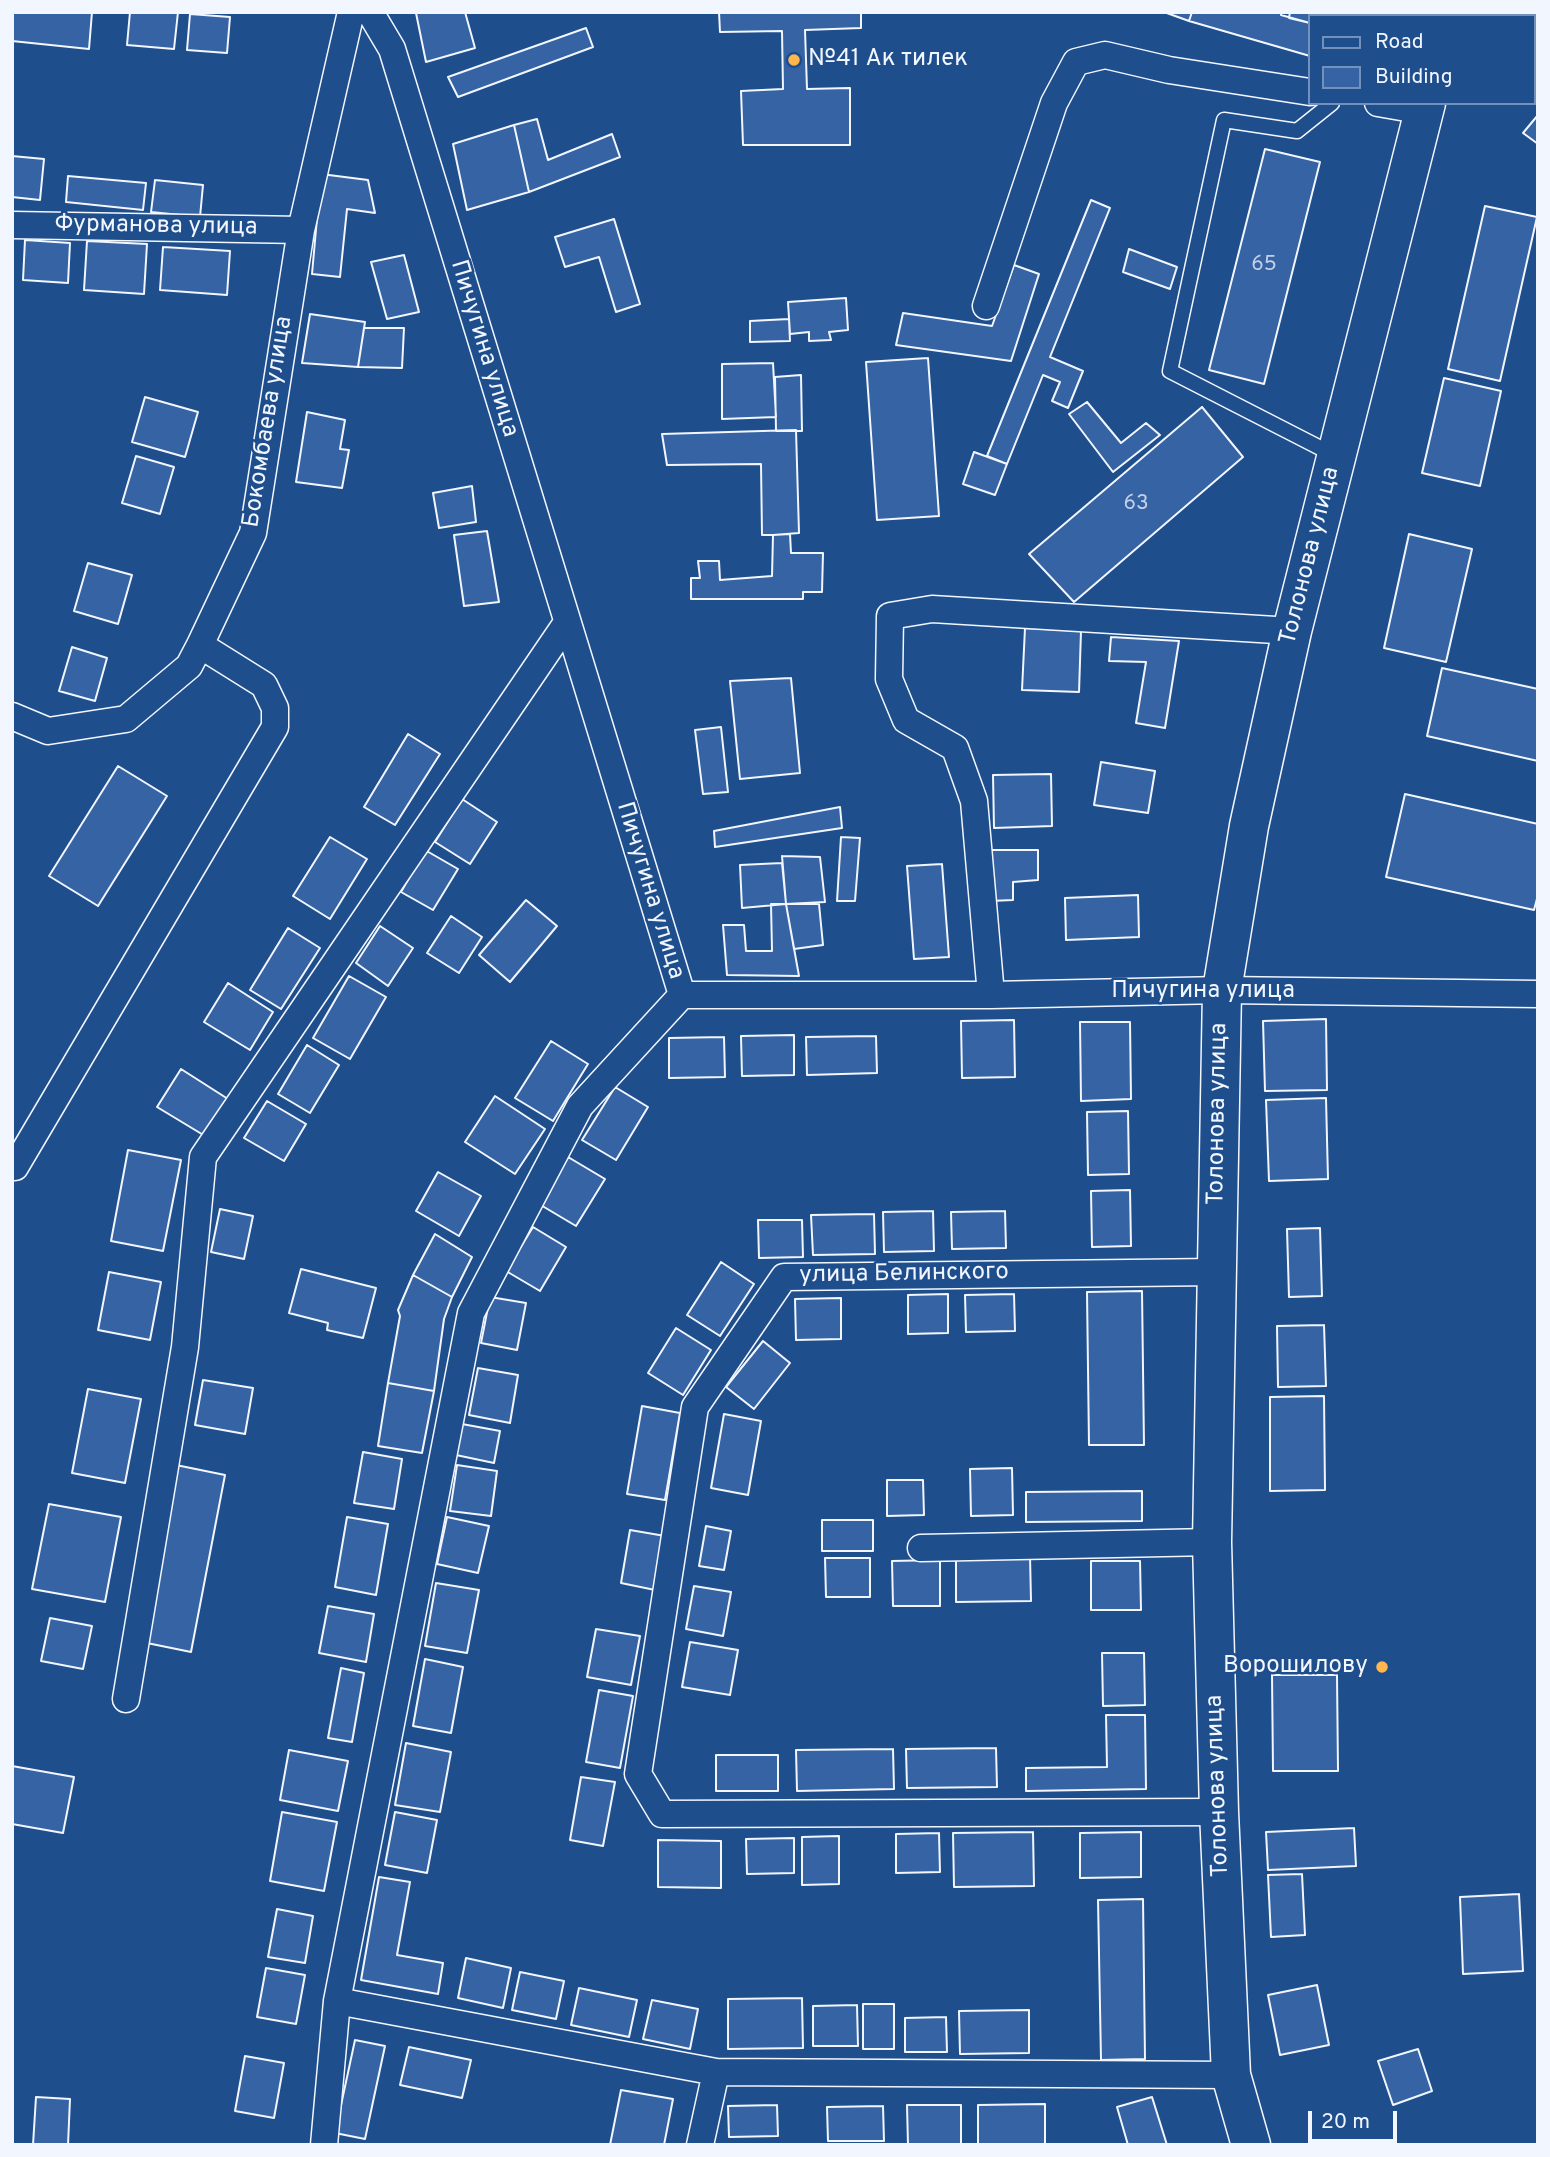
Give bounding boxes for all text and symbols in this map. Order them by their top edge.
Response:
legend [1308,14,1536,105]
text: Road [1375,29,1424,56]
place label: №41 Ак тилек [808,46,968,74]
marker: №41 Ак тилек [786,52,802,68]
text: Building [1375,64,1453,91]
street label: Фурманова улица [54,211,258,243]
house number: 65 [1251,253,1277,279]
street label: Пичугина улица [442,257,524,441]
street label: Бокомбаева улица [238,314,300,530]
street label: Толонова улица [1275,464,1347,648]
house number: 63 [1123,492,1149,518]
street label: Пичугина улица [608,799,690,983]
street label: Пичугина улица [1111,978,1295,1006]
street label: Толонова улица [1203,1023,1235,1205]
street label: улица Белинского [799,1259,1009,1291]
place label: Ворошилову [1223,1653,1368,1681]
marker: Ворошилову [1374,1659,1390,1675]
street label: Толонова улица [1201,1694,1237,1878]
scale bar [1312,2098,1401,2142]
text: 20 m [1321,2109,1370,2136]

